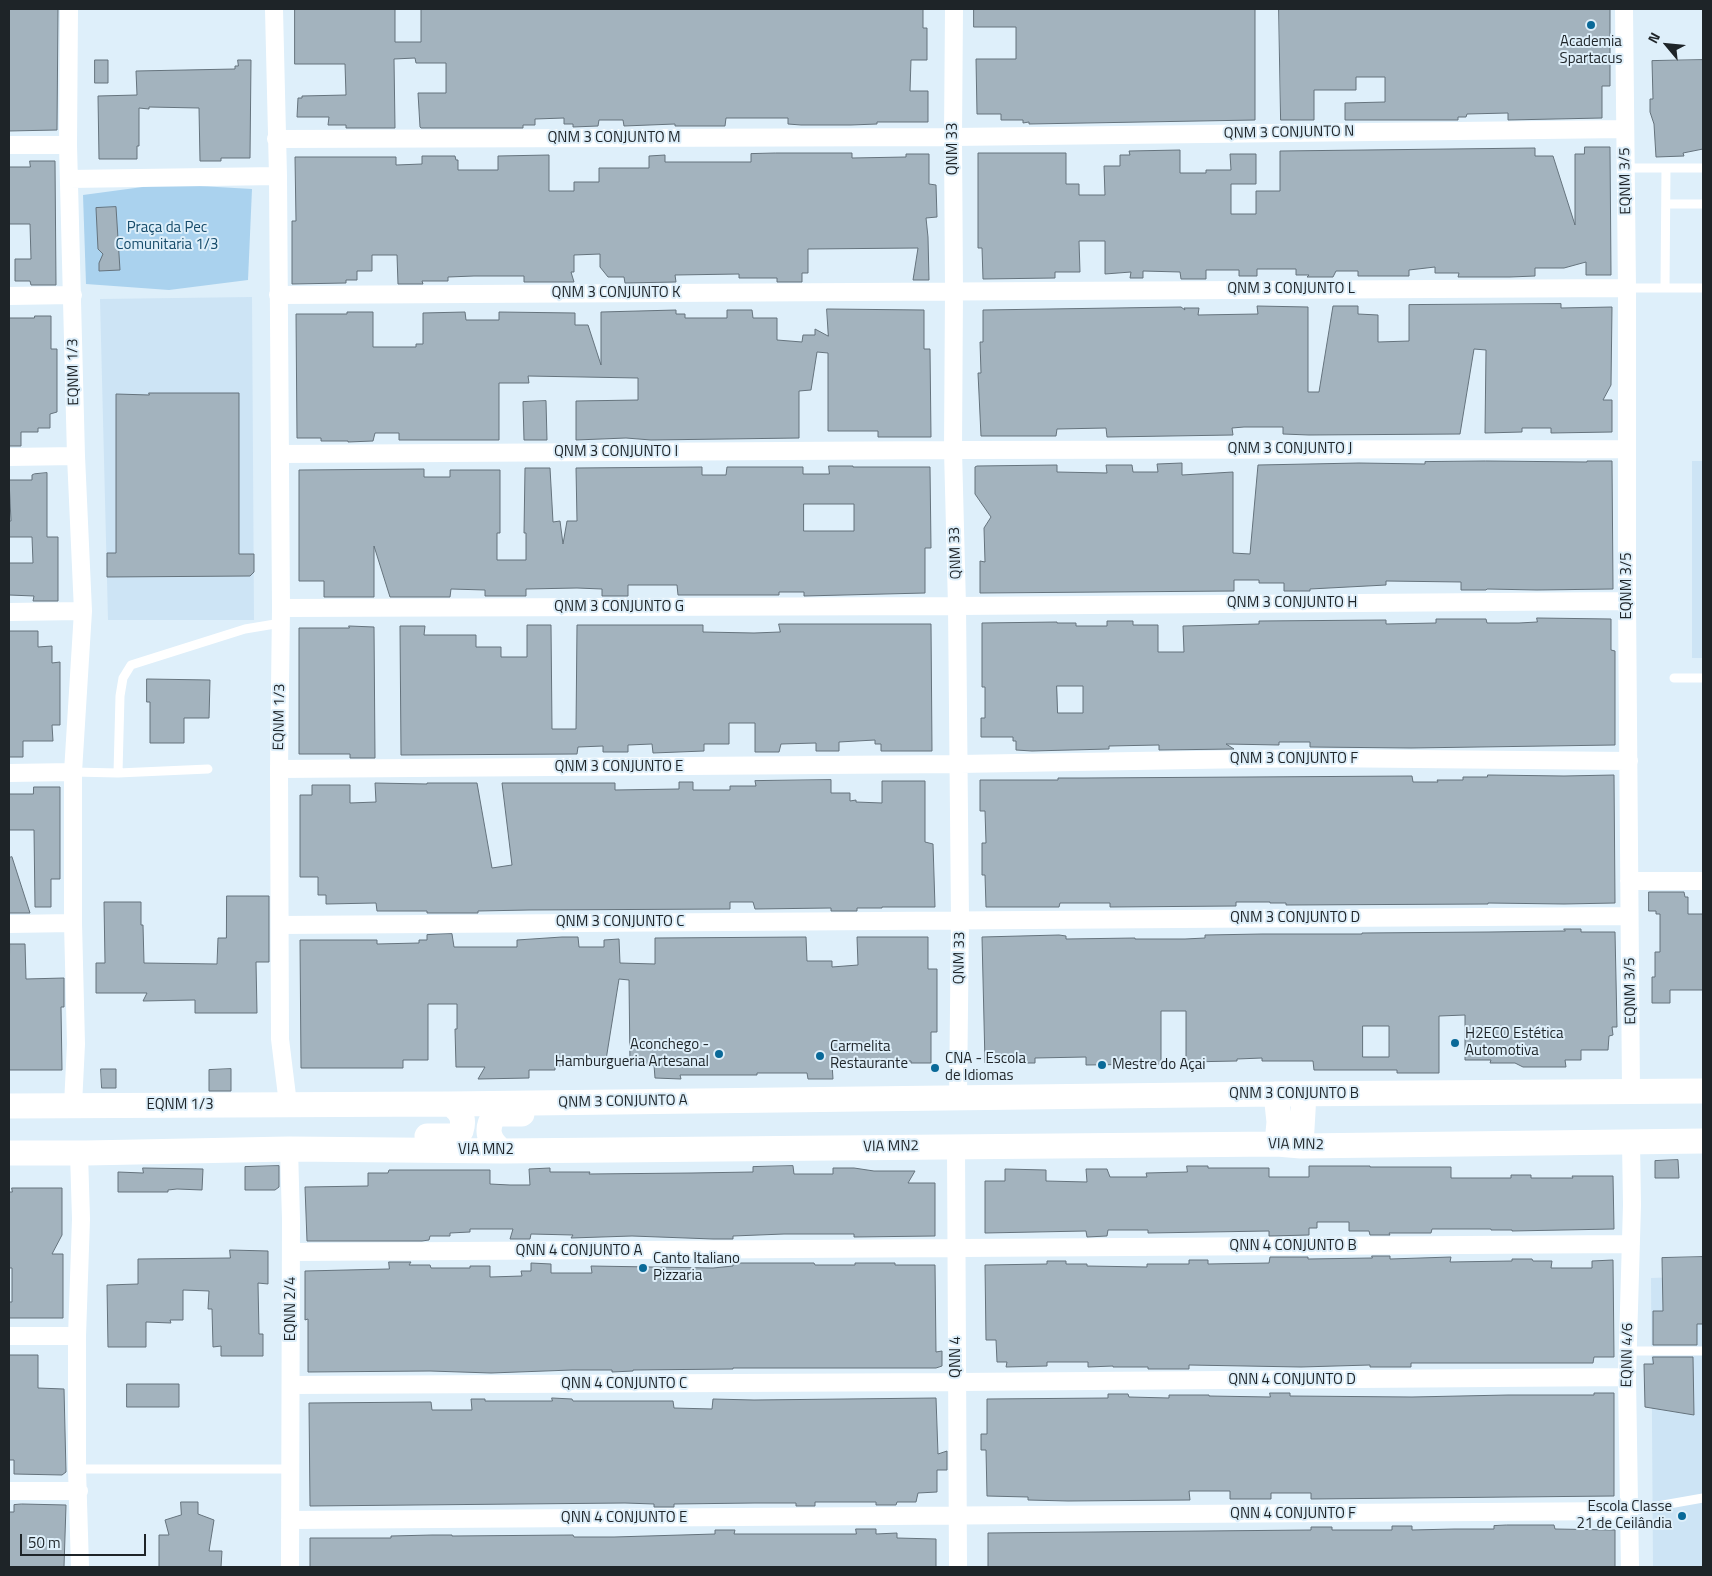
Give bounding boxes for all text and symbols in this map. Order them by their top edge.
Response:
marker: Academia Spartacus [1585,19,1597,31]
north arrow [1642,20,1692,70]
text: N [1642,29,1665,47]
place label: Academia Spartacus [1560,33,1622,68]
street label: QNM 33 [944,123,962,175]
street label: QNM 3 CONJUNTO N [1224,123,1354,143]
street label: QNM 3 CONJUNTO M [547,129,681,147]
street label: EQNM 3/5 [1616,147,1636,215]
park label: Praça da Pec Comunitaria 1/3 [116,219,218,254]
street label: QNM 3 CONJUNTO L [1227,280,1355,298]
street label: QNM 3 CONJUNTO K [551,284,681,302]
street label: EQNM 1/3 [64,338,84,406]
street label: QNM 3 CONJUNTO J [1228,440,1352,458]
street label: QNM 3 CONJUNTO I [554,443,678,461]
street label: QNM 33 [946,526,966,580]
street label: EQNM 3/5 [1618,552,1636,620]
street label: QNM 3 CONJUNTO H [1227,594,1357,612]
street label: QNM 3 CONJUNTO G [554,598,684,616]
street label: EQNM 1/3 [270,683,290,751]
street label: QNM 3 CONJUNTO F [1230,750,1358,768]
street label: QNM 3 CONJUNTO E [555,758,683,776]
street label: QNM 3 CONJUNTO D [1230,909,1360,927]
street label: QNM 3 CONJUNTO C [556,913,684,931]
street label: QNM 33 [951,931,969,985]
street label: EQNM 3/5 [1621,957,1641,1025]
place label: H2ECO Estética Automotiva [1465,1025,1564,1060]
place label: Aconchego - Hamburgueria Artesanal [555,1036,709,1071]
marker: H2ECO Estética Automotiva [1449,1037,1461,1049]
place label: Carmelita Restaurante [830,1038,908,1073]
marker: Aconchego - Hamburgueria Artesanal [713,1048,725,1060]
marker: Carmelita Restaurante [814,1050,826,1062]
place label: CNA - Escola de Idiomas [945,1050,1026,1085]
place label: Mestre do Açai [1112,1056,1206,1074]
marker: Mestre do Açai [1096,1059,1108,1071]
marker: CNA - Escola de Idiomas [929,1062,941,1074]
street label: QNM 3 CONJUNTO B [1229,1085,1359,1103]
street label: QNM 3 CONJUNTO A [558,1092,688,1112]
street label: EQNM 1/3 [146,1096,214,1114]
street label: VIA MN2 [1268,1136,1324,1154]
street label: VIA MN2 [863,1138,919,1156]
street label: VIA MN2 [458,1141,514,1159]
street label: QNN 4 CONJUNTO B [1229,1237,1357,1255]
street label: QNN 4 CONJUNTO A [516,1242,642,1260]
place label: Canto Italiano Pizzaria [653,1250,740,1285]
marker: Canto Italiano Pizzaria [637,1262,649,1274]
street label: EQNN 2/4 [282,1277,300,1341]
street label: EQNN 4/6 [1618,1323,1638,1387]
street label: QNN 4 [947,1336,965,1378]
street label: QNN 4 CONJUNTO D [1228,1371,1356,1389]
street label: QNN 4 CONJUNTO C [561,1375,687,1393]
place label: Escola Classe 21 de Ceilândia [1576,1498,1672,1533]
street label: QNN 4 CONJUNTO F [1230,1505,1356,1523]
street label: QNN 4 CONJUNTO E [561,1509,687,1527]
marker: Escola Classe 21 de Ceilândia [1676,1510,1688,1522]
scale bar [22,1524,149,1556]
text: 50 m [28,1531,61,1554]

